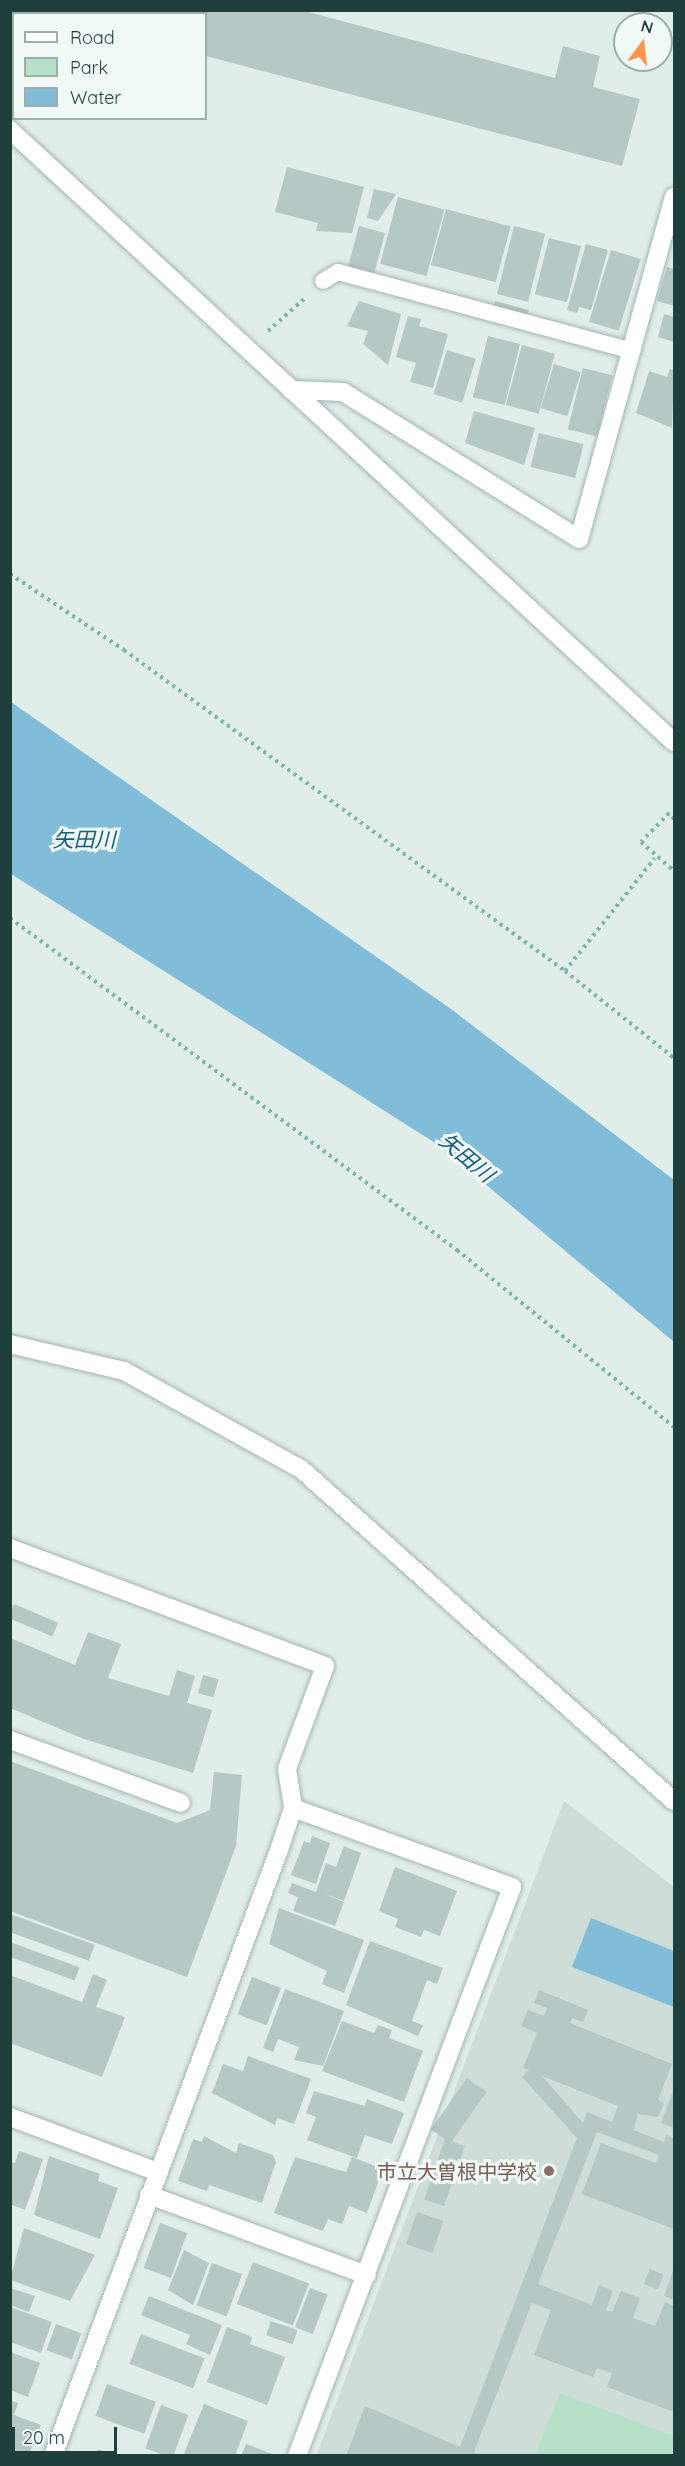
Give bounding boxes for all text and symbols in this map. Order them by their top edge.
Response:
legend [12,12,207,120]
north arrow [613,12,673,72]
text: N [639,15,655,38]
text: Road [70,26,115,49]
text: Park [70,56,108,79]
text: Water [70,86,121,109]
water label: 矢田川 [53,826,115,852]
water label: 矢田川 [435,1127,499,1187]
place label: 市立大曽根中学校 [377,2159,537,2183]
marker: 市立大曽根中学校 [542,2164,556,2178]
scale bar [15,2415,120,2453]
text: 20 m [23,2426,65,2449]

